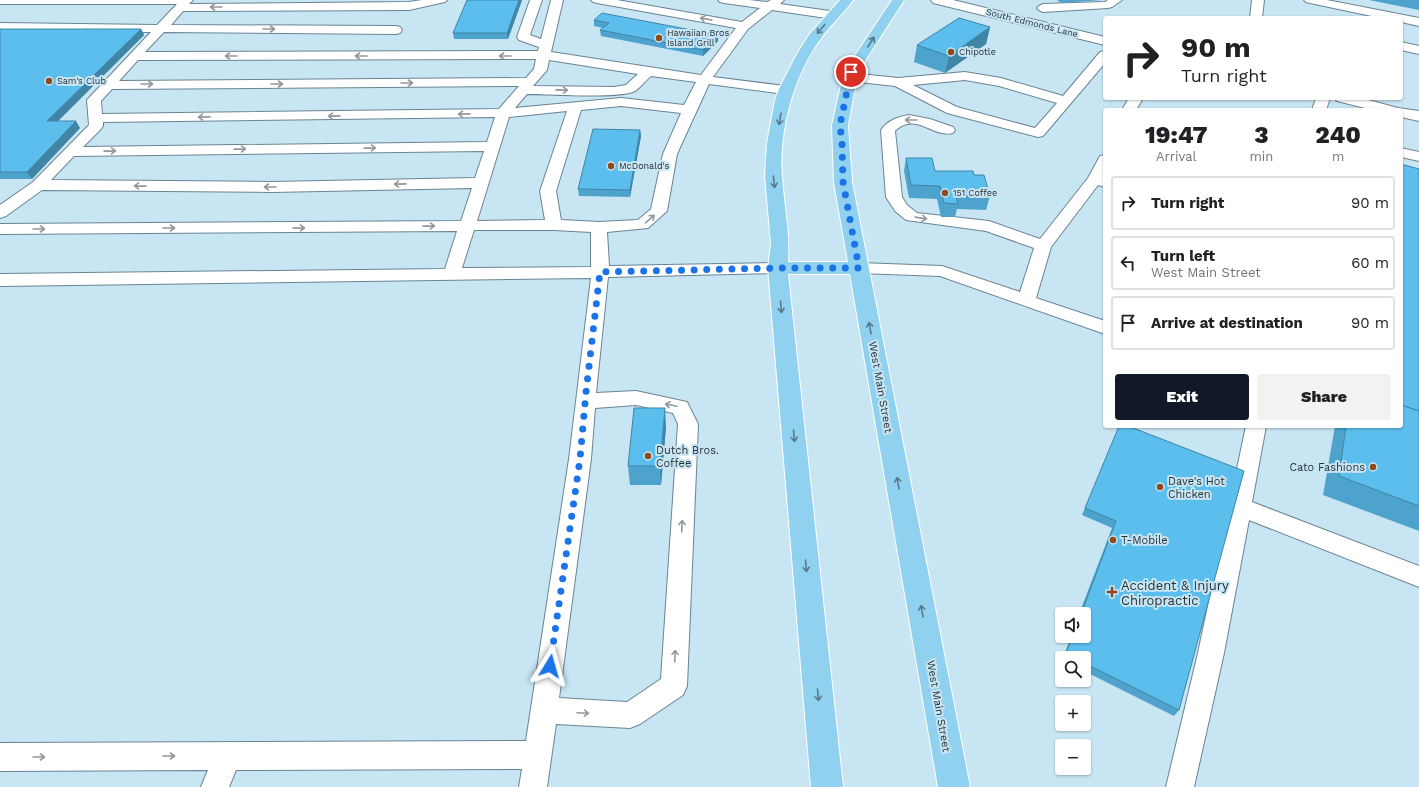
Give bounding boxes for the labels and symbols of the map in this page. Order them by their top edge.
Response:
one-way arrow [210,3,223,11]
street label: South Edmonds Lane [985,7,1079,39]
one-way arrow [700,14,713,22]
one-way arrow [816,24,825,35]
one-way arrow [262,25,275,33]
place label: Hawaiian Bros Island Grill [667,28,729,48]
marker: Hawaiian Bros Island Grill [654,33,664,43]
one-way arrow [867,37,875,48]
marker: Chipotle [946,47,956,57]
place label: Chipotle [959,47,996,57]
one-way arrow [225,52,238,60]
one-way arrow [355,52,368,60]
one-way arrow [499,52,512,60]
pin [834,55,868,89]
marker: Sam's Club [44,76,54,86]
place label: Sam's Club [57,76,106,86]
one-way arrow [400,79,413,87]
one-way arrow [140,80,153,88]
one-way arrow [270,80,283,88]
one-way arrow [555,87,568,94]
one-way arrow [458,110,471,118]
one-way arrow [328,112,341,119]
one-way arrow [775,112,783,125]
one-way arrow [198,113,211,121]
one-way arrow [905,116,918,124]
one-way arrow [363,144,376,152]
one-way arrow [233,146,246,153]
one-way arrow [103,147,116,155]
marker: McDonald's [606,161,616,171]
place label: McDonald's [619,161,670,171]
one-way arrow [770,175,777,188]
one-way arrow [394,181,407,188]
one-way arrow [134,182,147,190]
one-way arrow [264,183,277,191]
marker: 151 Coffee [940,188,950,198]
place label: 151 Coffee [953,188,997,198]
one-way arrow [644,214,655,223]
one-way arrow [914,214,927,222]
one-way arrow [422,222,435,230]
one-way arrow [292,224,305,231]
one-way arrow [32,225,45,233]
one-way arrow [162,225,175,232]
one-way arrow [777,300,785,313]
one-way arrow [866,322,874,335]
street label: West Main Street [866,340,895,434]
one-way arrow [665,401,678,409]
one-way arrow [790,429,797,442]
place label: Dutch Bros. Coffee [656,444,719,470]
marker: Dutch Bros. Coffee [643,451,653,461]
place label: Cato Fashions [1289,461,1365,474]
marker: Cato Fashions [1368,462,1378,472]
place label: Dave's Hot Chicken [1168,475,1225,501]
one-way arrow [894,477,902,490]
marker: Dave's Hot Chicken [1155,482,1165,492]
one-way arrow [679,520,686,533]
place label: T-Mobile [1121,534,1168,547]
marker: T-Mobile [1108,535,1118,545]
one-way arrow [802,559,810,572]
place label: Accident & Injury Chiropractic [1121,578,1229,608]
marker: Accident & Injury Chiropractic [1106,586,1118,598]
one-way arrow [918,605,926,618]
position arrow [529,645,571,687]
one-way arrow [672,650,679,663]
street label: West Main Street [924,659,953,753]
one-way arrow [815,688,822,701]
one-way arrow [576,709,589,716]
one-way arrow [162,752,175,760]
one-way arrow [32,753,45,761]

